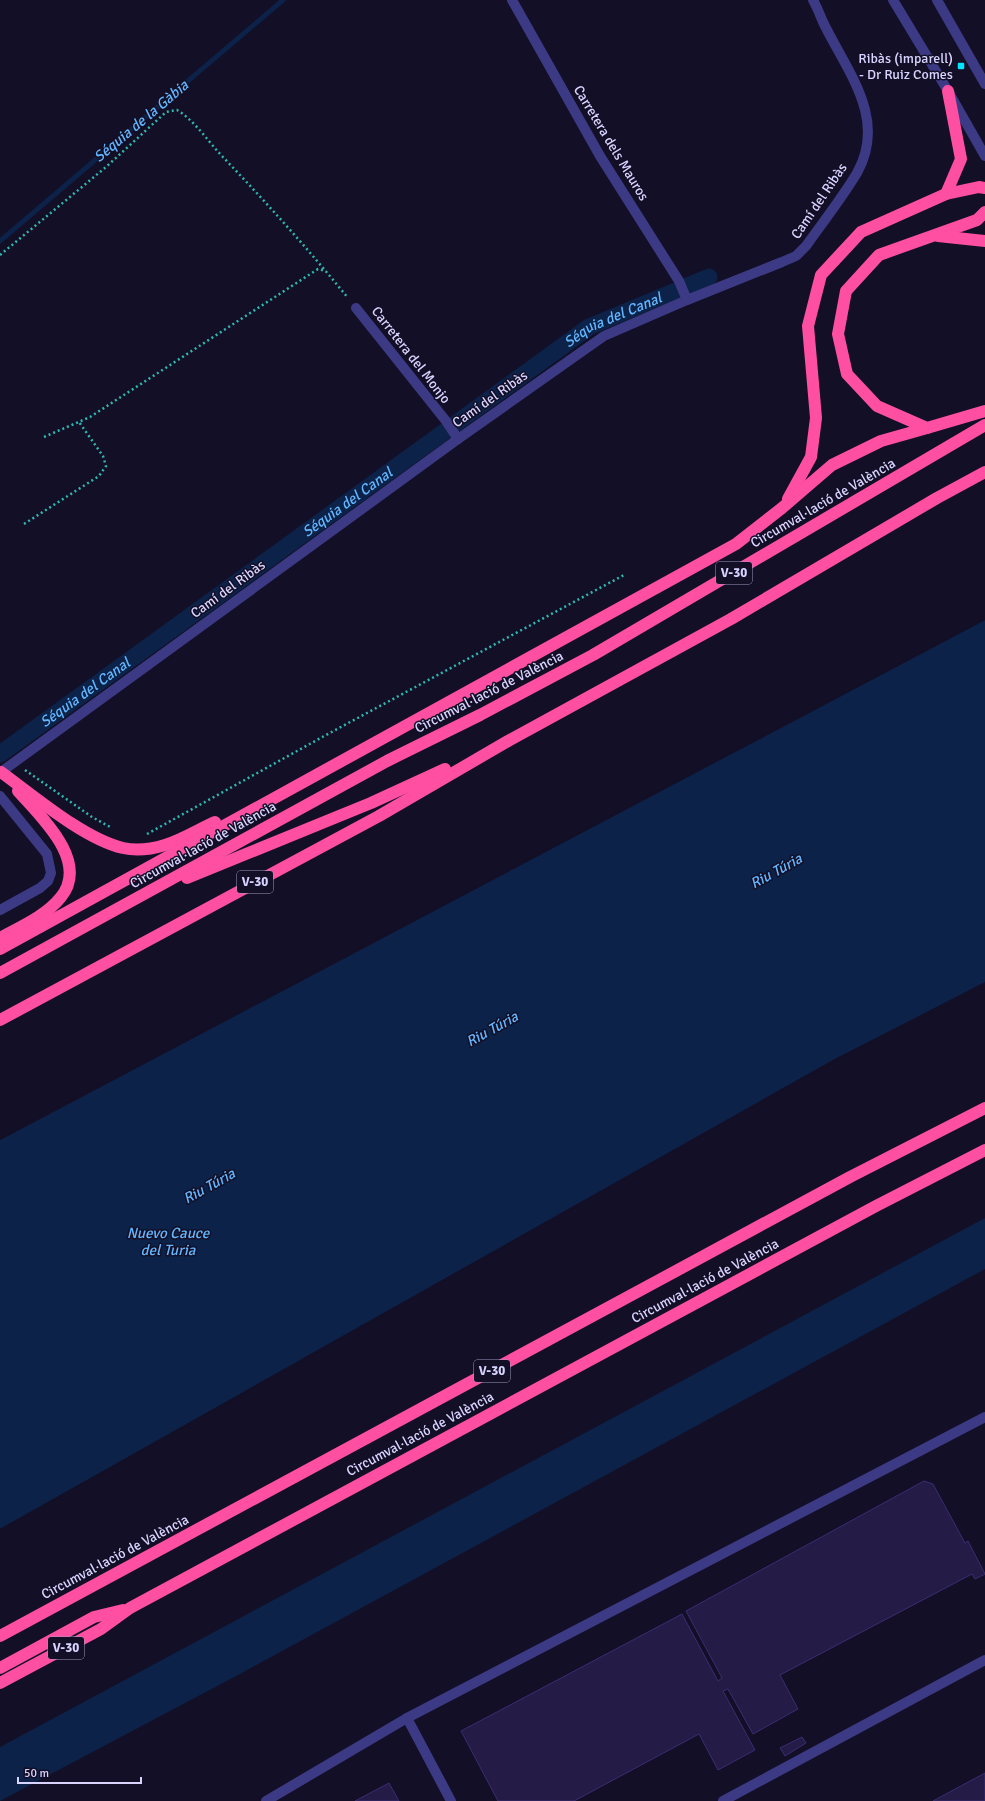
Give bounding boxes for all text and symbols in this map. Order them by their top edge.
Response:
place label: Ribàs (imparell) - Dr Ruiz Comes [858,50,953,83]
marker: Ribàs (imparell) - Dr Ruiz Comes [956,61,966,71]
water label: Séquia de la Gàbia [90,76,192,166]
street label: Carretera dels Mauros [570,82,652,204]
street label: Camí del Ribàs [787,160,851,242]
water label: Séquia del Canal [560,288,666,351]
street label: Carretera del Monjo [368,303,454,407]
street label: Camí del Ribàs [449,367,531,431]
street label: Circumval·lació de València [747,454,899,552]
water label: Séquia del Canal [299,463,397,541]
street label: Camí del Ribàs [187,556,269,622]
road number: V-30 [716,562,752,584]
street label: Circumval·lació de València [412,647,566,737]
water label: Séquia del Canal [36,653,135,731]
street label: Circumval·lació de València [127,798,279,892]
water label: Riu Túria [747,849,805,893]
road number: V-30 [237,871,273,893]
water label: Riu Túria [463,1007,521,1051]
water label: Riu Túria [180,1164,238,1208]
water label: Nuevo Cauce del Turia [127,1224,211,1259]
street label: Circumval·lació de València [628,1235,782,1327]
road number: V-30 [474,1360,510,1382]
street label: Circumval·lació de València [343,1388,497,1480]
street label: Circumval·lació de València [38,1511,192,1603]
road number: V-30 [48,1637,84,1659]
scale bar [18,1759,141,1785]
text: 50 m [24,1766,49,1781]

